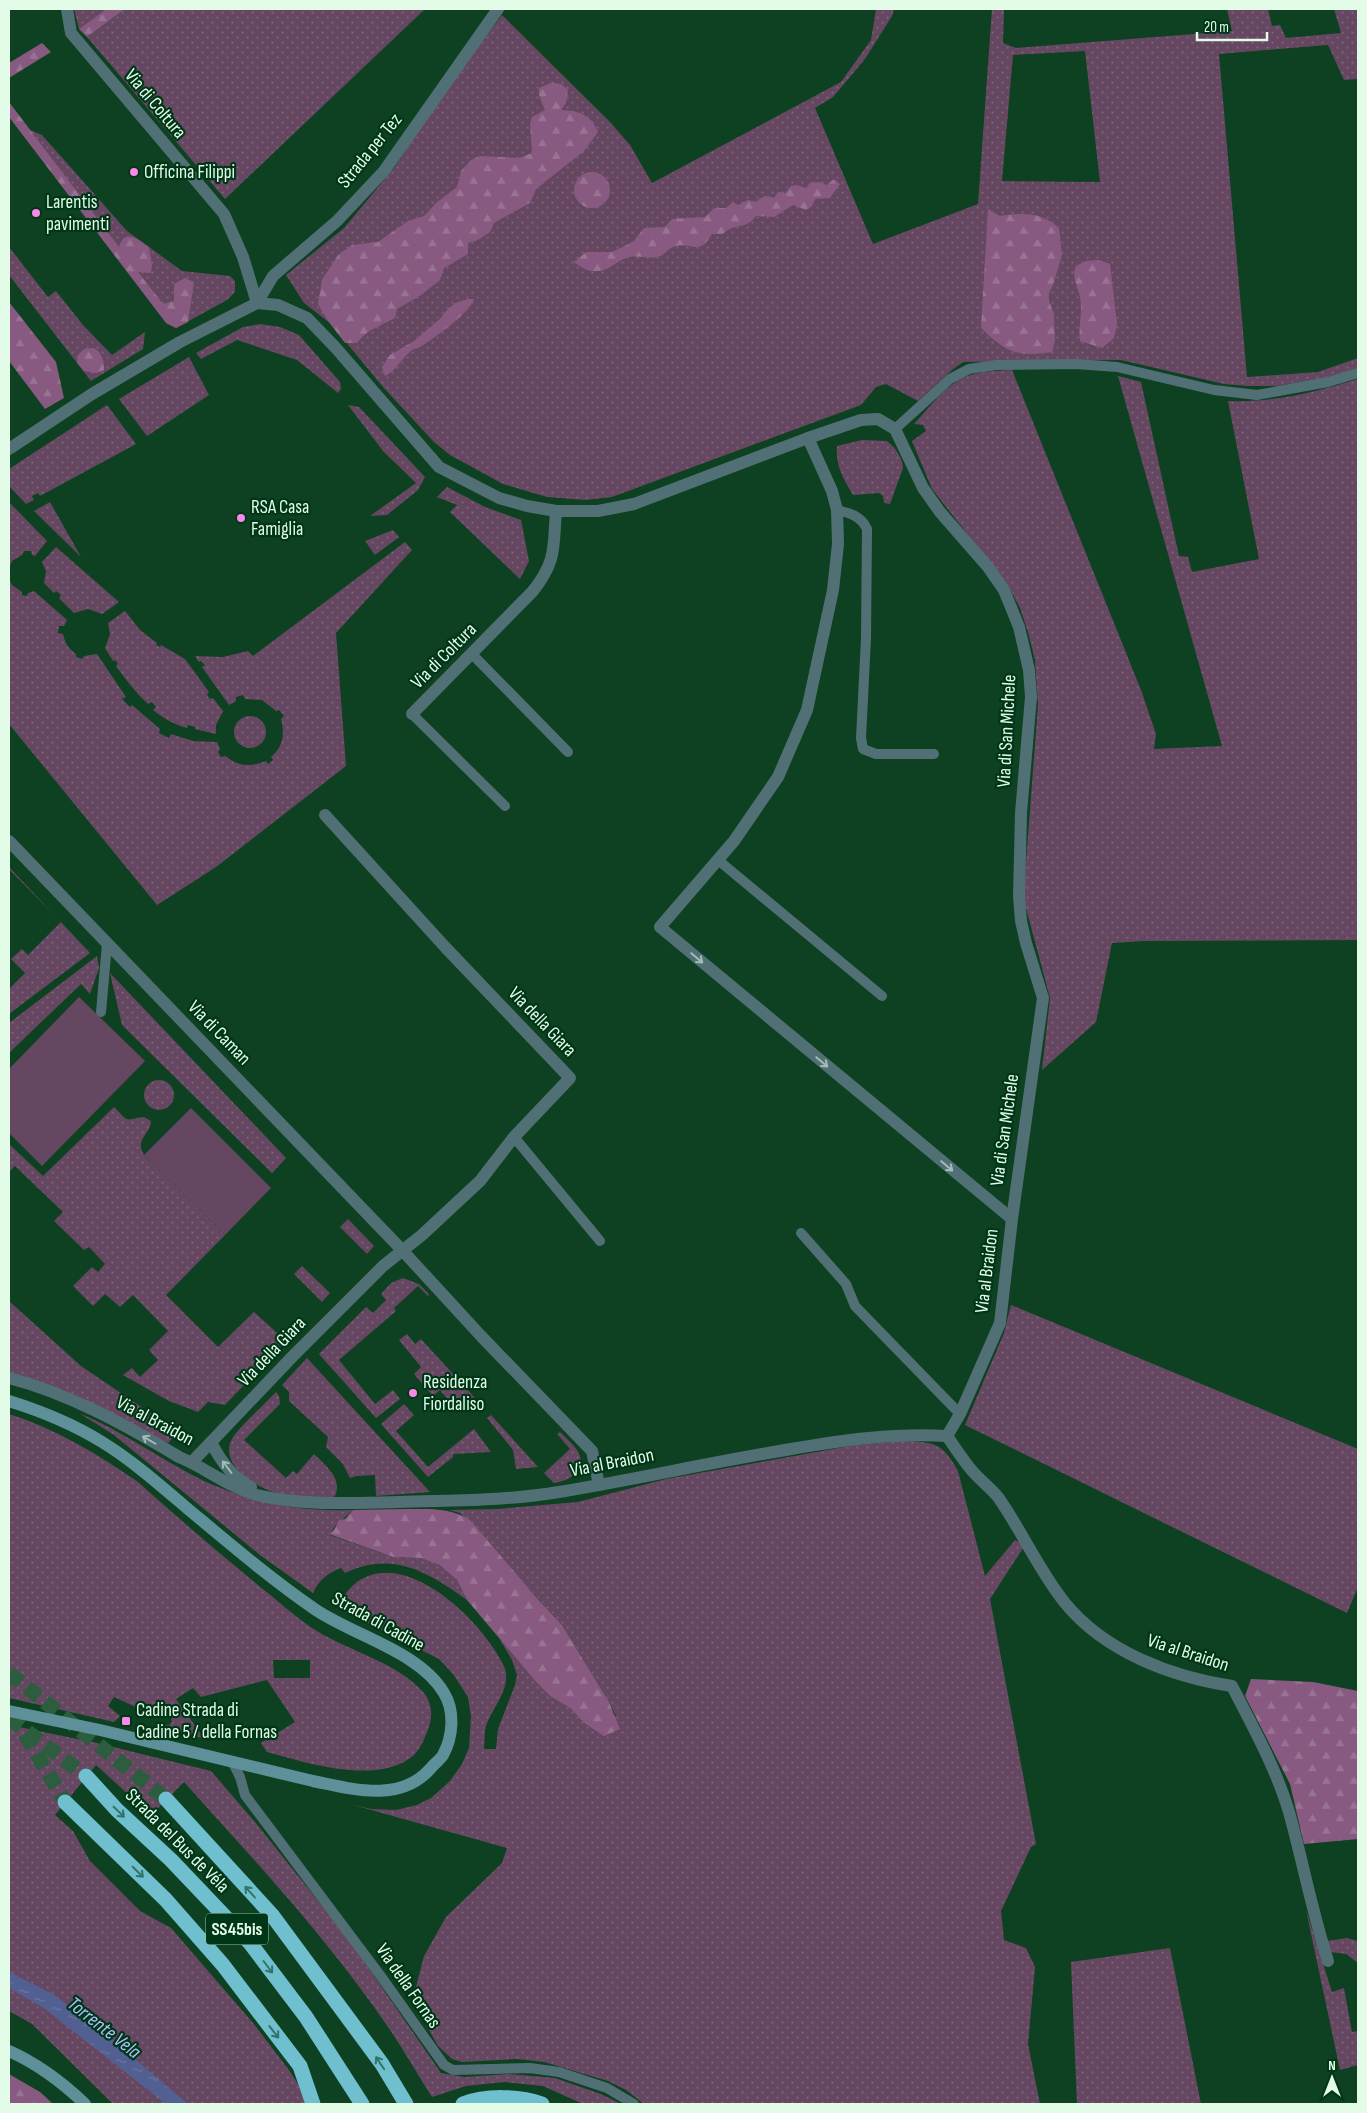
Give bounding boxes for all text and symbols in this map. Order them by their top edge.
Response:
scale bar [1197,10,1267,42]
text: 20 m [1204,18,1229,37]
street label: Via di Coltura [119,65,191,143]
street label: Strada per Tez [333,109,407,193]
place label: Officina Filippi [144,161,235,184]
marker: Officina Filippi [128,166,140,178]
place label: Larentis pavimenti [46,191,109,236]
marker: Larentis pavimenti [30,207,42,219]
place label: RSA Casa Famiglia [251,496,309,541]
marker: RSA Casa Famiglia [235,512,247,524]
street label: Via di Coltura [406,618,482,694]
street label: Via di San Michele [993,674,1021,788]
one-way arrow [691,953,704,964]
street label: Via della Giara [503,982,581,1062]
street label: Via di Caman [183,996,255,1070]
one-way arrow [816,1056,829,1068]
street label: Via di San Michele [986,1073,1024,1187]
one-way arrow [941,1160,954,1171]
street label: Via al Braidon [970,1228,1004,1314]
street label: Via della Giara [233,1312,311,1392]
place label: Residenza Fiordaliso [423,1371,487,1416]
marker: Residenza Fiordaliso [407,1387,419,1399]
street label: Via al Braidon [112,1391,198,1451]
one-way arrow [142,1435,157,1445]
street label: Via al Braidon [568,1444,656,1482]
one-way arrow [222,1460,232,1474]
street label: Strada di Cadine [328,1587,428,1657]
street label: Via al Braidon [1144,1629,1232,1677]
place label: Cadine Strada di Cadine 5 / della Fornas [136,1699,277,1744]
marker: Cadine Strada di Cadine 5 / della Fornas [120,1715,132,1727]
street label: Strada del Bus de Véla [120,1784,234,1898]
one-way arrow [113,1805,125,1817]
one-way arrow [132,1866,144,1878]
one-way arrow [245,1885,256,1898]
road number: SS45bis [206,1914,268,1945]
street label: Via della Fornas [370,1939,446,2033]
one-way arrow [263,1960,273,1974]
water label: Torrente Vela [63,1992,145,2064]
one-way arrow [268,2025,279,2038]
north arrow [1307,2053,1357,2103]
one-way arrow [375,2056,385,2070]
text: N [1328,2057,1336,2074]

